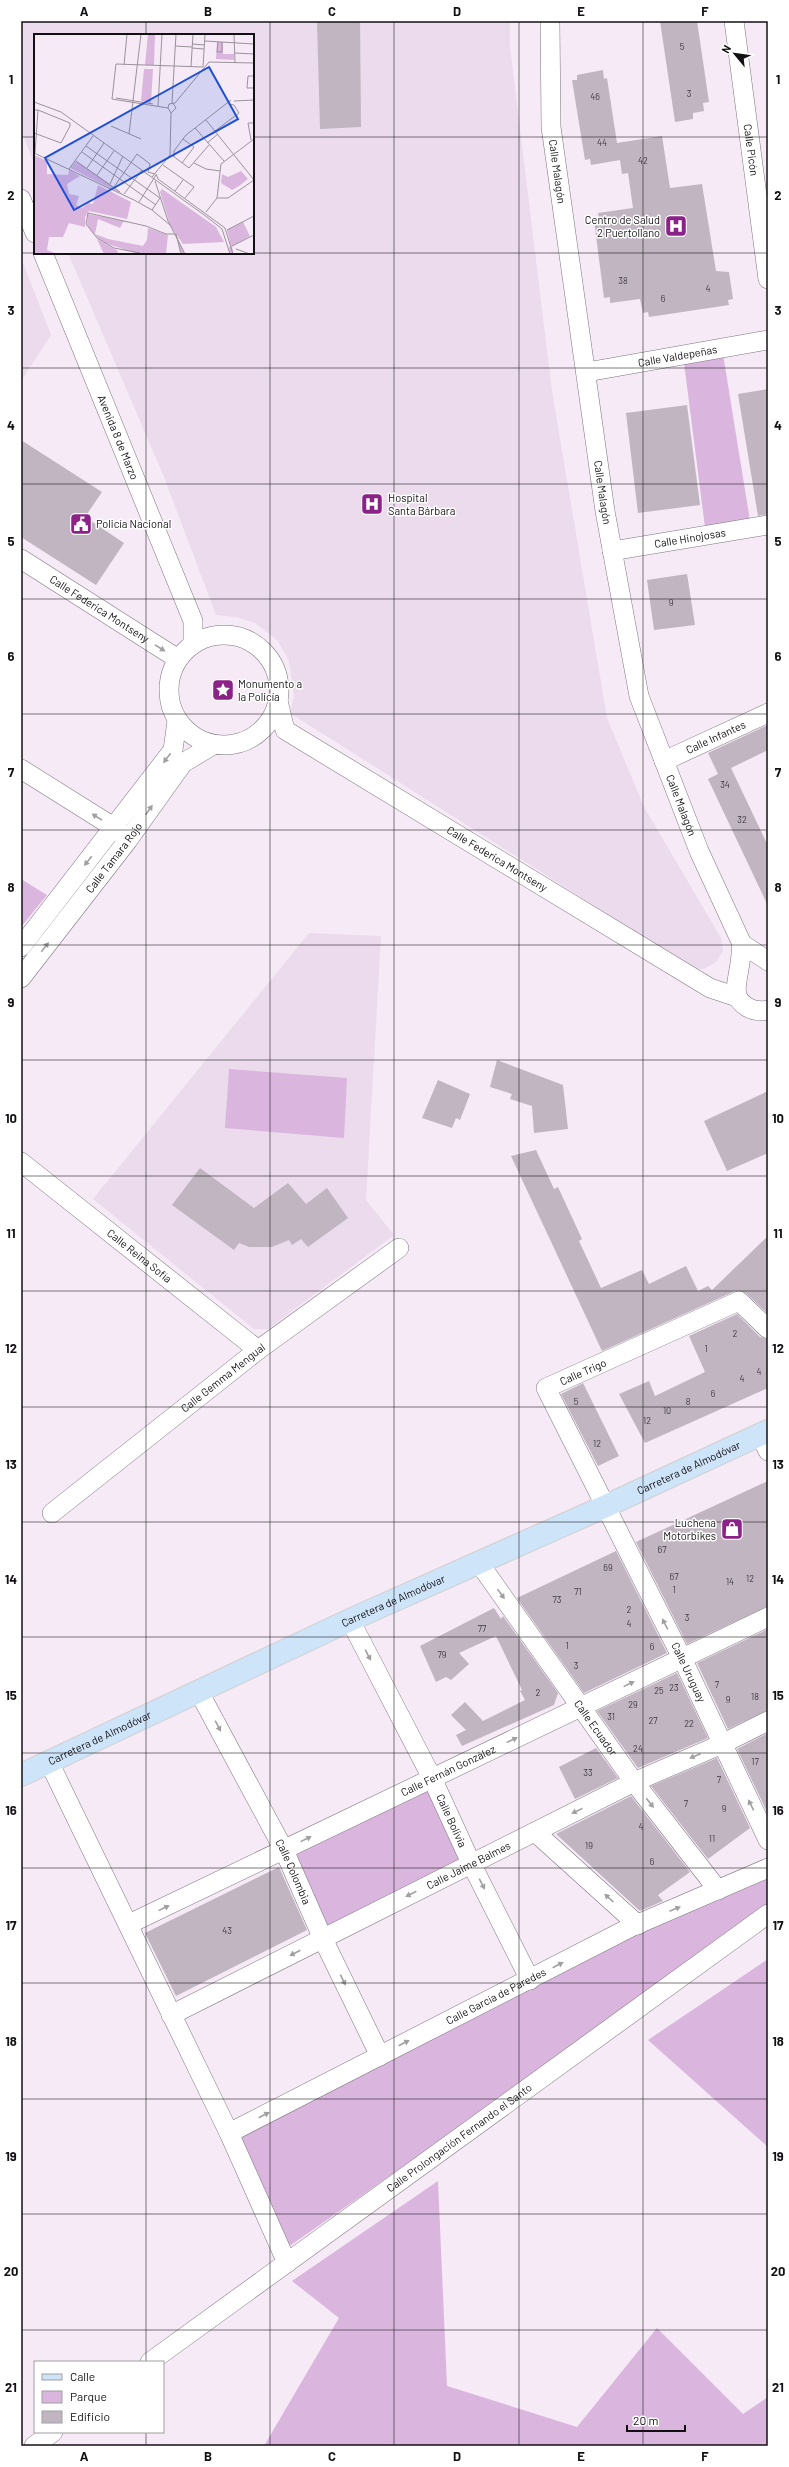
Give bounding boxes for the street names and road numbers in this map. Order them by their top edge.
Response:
street label: Calle Picón [742,123,761,177]
street label: Calle Malagón [547,139,569,205]
street label: Calle Valdepeñas [637,342,718,369]
street label: Avenida 8 de Marzo [96,393,142,481]
street label: Calle Malagón [592,459,614,526]
street label: Calle Hinojosas [653,525,727,550]
street label: Calle Federica Montseny [48,572,152,645]
street label: Calle Infantes [684,717,747,756]
street label: Calle Malagón [664,772,700,838]
street label: Calle Tamara Rojo [83,820,144,895]
street label: Calle Federica Montseny [445,823,550,894]
street label: Calle Reina Sofía [105,1226,175,1285]
street label: Calle Gemma Mengual [178,1340,267,1415]
street label: Calle Trigo [557,1355,608,1388]
street label: Carretera de Almodóvar [635,1438,742,1497]
street label: Carretera de Almodóvar [339,1572,447,1629]
street label: Calle Uruguay [669,1640,709,1704]
street label: Calle Ecuador [572,1697,620,1758]
street label: Carretera de Almodóvar [46,1708,153,1767]
street label: Calle Fernán González [398,1742,497,1798]
street label: Calle Bolivia [434,1792,470,1849]
street label: Calle Colombia [273,1837,314,1906]
street label: Calle Jaime Balmes [424,1838,512,1891]
street label: Calle García de Paredes [444,1965,548,2027]
street label: Calle Prolongación Fernando el Santo [384,2080,534,2194]

